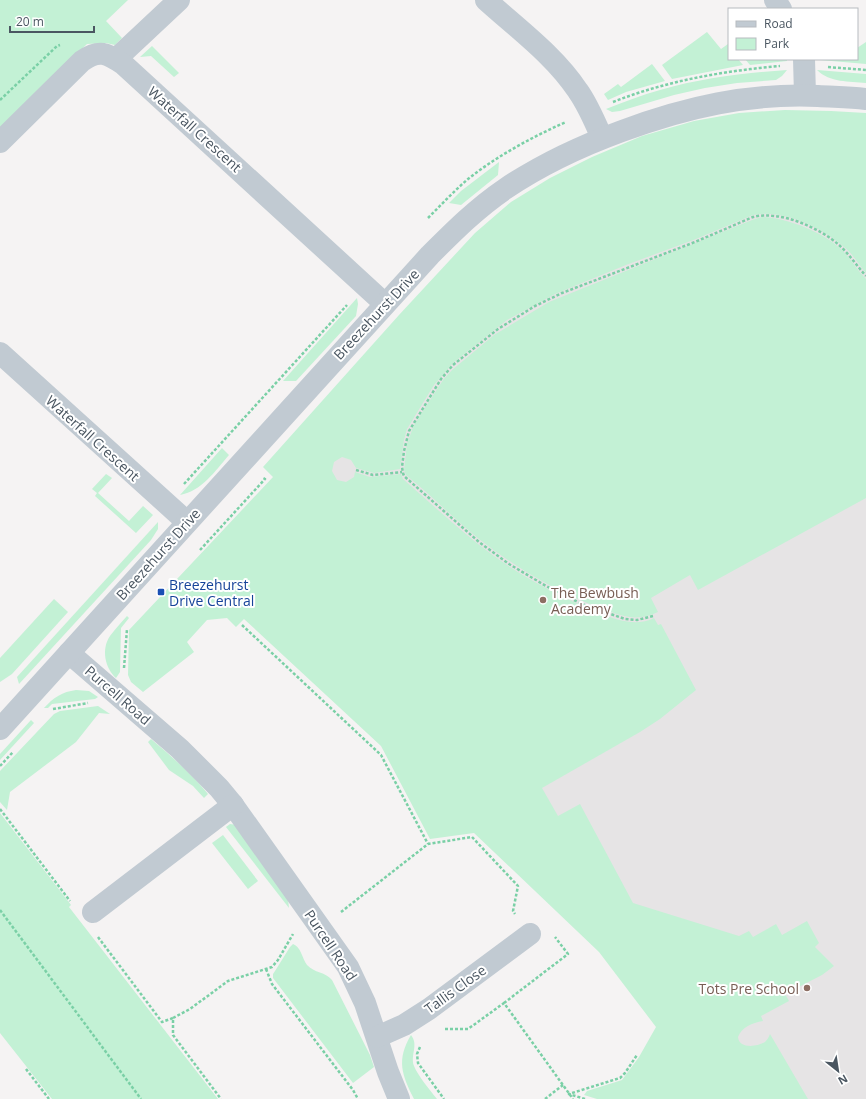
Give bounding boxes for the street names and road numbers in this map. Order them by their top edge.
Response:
street label: Waterfall Crescent [144,82,246,176]
street label: Breezehurst Drive [329,264,423,363]
street label: Waterfall Crescent [42,391,144,485]
street label: Breezehurst Drive [112,504,204,604]
street label: Purcell Road [81,661,155,729]
street label: Purcell Road [300,906,362,984]
street label: Tallis Close [420,960,490,1018]

